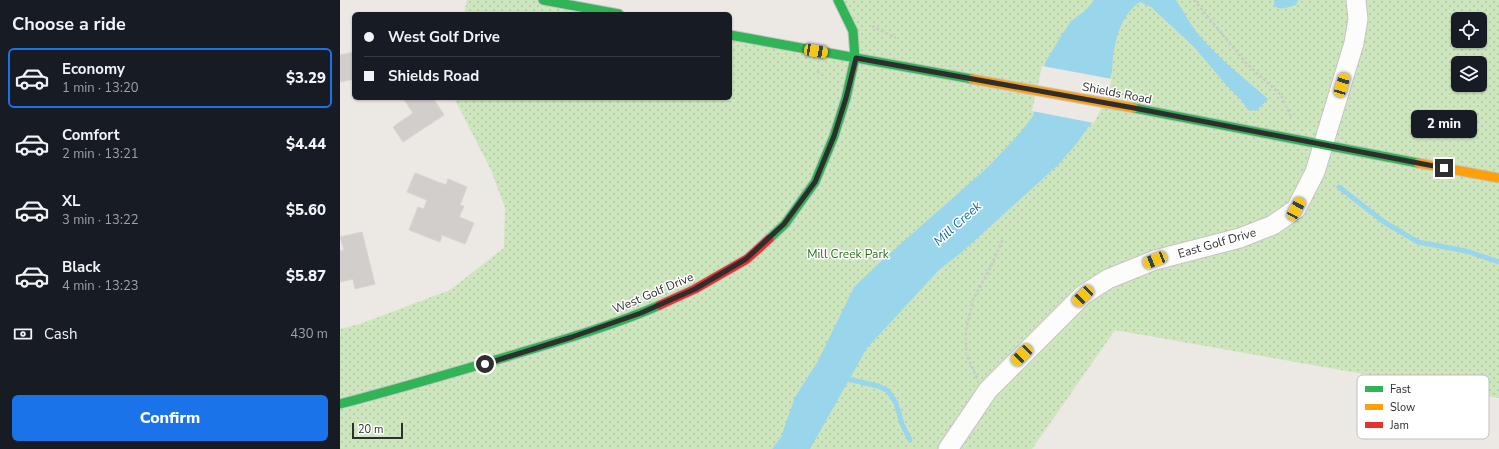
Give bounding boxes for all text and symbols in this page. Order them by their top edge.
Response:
text: Choose a ride [12,12,126,36]
map controls [1451,12,1487,92]
button: locate [1451,12,1487,48]
text: West Golf Drive [388,27,500,47]
car [803,43,829,59]
button: layers [1451,56,1487,92]
text: Economy [62,59,125,79]
icon: car [14,60,50,96]
text: Shields Road [388,66,479,86]
text: $3.29 [286,68,326,88]
car [1333,72,1351,98]
street label: Shields Road [1081,78,1153,108]
text: 1 min · 13:20 [62,79,138,97]
callout: 2 min [1411,110,1477,138]
text: 2 min [1427,115,1461,133]
text: Comfort [62,125,119,145]
icon: car [14,126,50,162]
text: $4.44 [286,134,326,154]
text: 2 min · 13:21 [62,145,138,163]
route end [1435,159,1453,177]
text: XL [62,191,81,211]
icon: car [14,192,50,228]
car [1285,196,1307,222]
water label: Mill Creek [930,197,986,250]
text: $5.60 [286,200,326,220]
text: 3 min · 13:22 [62,211,138,229]
street label: East Golf Drive [1176,224,1258,262]
park label: Mill Creek Park [807,246,890,262]
car [1142,250,1168,270]
text: Black [62,257,100,277]
icon: car [14,258,50,294]
text: $5.87 [286,266,326,286]
street label: West Golf Drive [610,269,696,317]
text: 4 min · 13:23 [62,277,138,295]
car [1070,283,1096,309]
icon: cash [12,323,34,345]
text: Cash [44,324,78,344]
text: 430 m [290,325,328,343]
car [1009,342,1035,368]
route start [476,355,494,373]
legend [1357,375,1489,439]
text: Fast [1390,382,1411,397]
button: Confirm [12,395,328,441]
text: Slow [1390,400,1415,415]
text: Jam [1389,418,1409,433]
scale bar [352,421,403,440]
text: 20 m [358,422,383,437]

